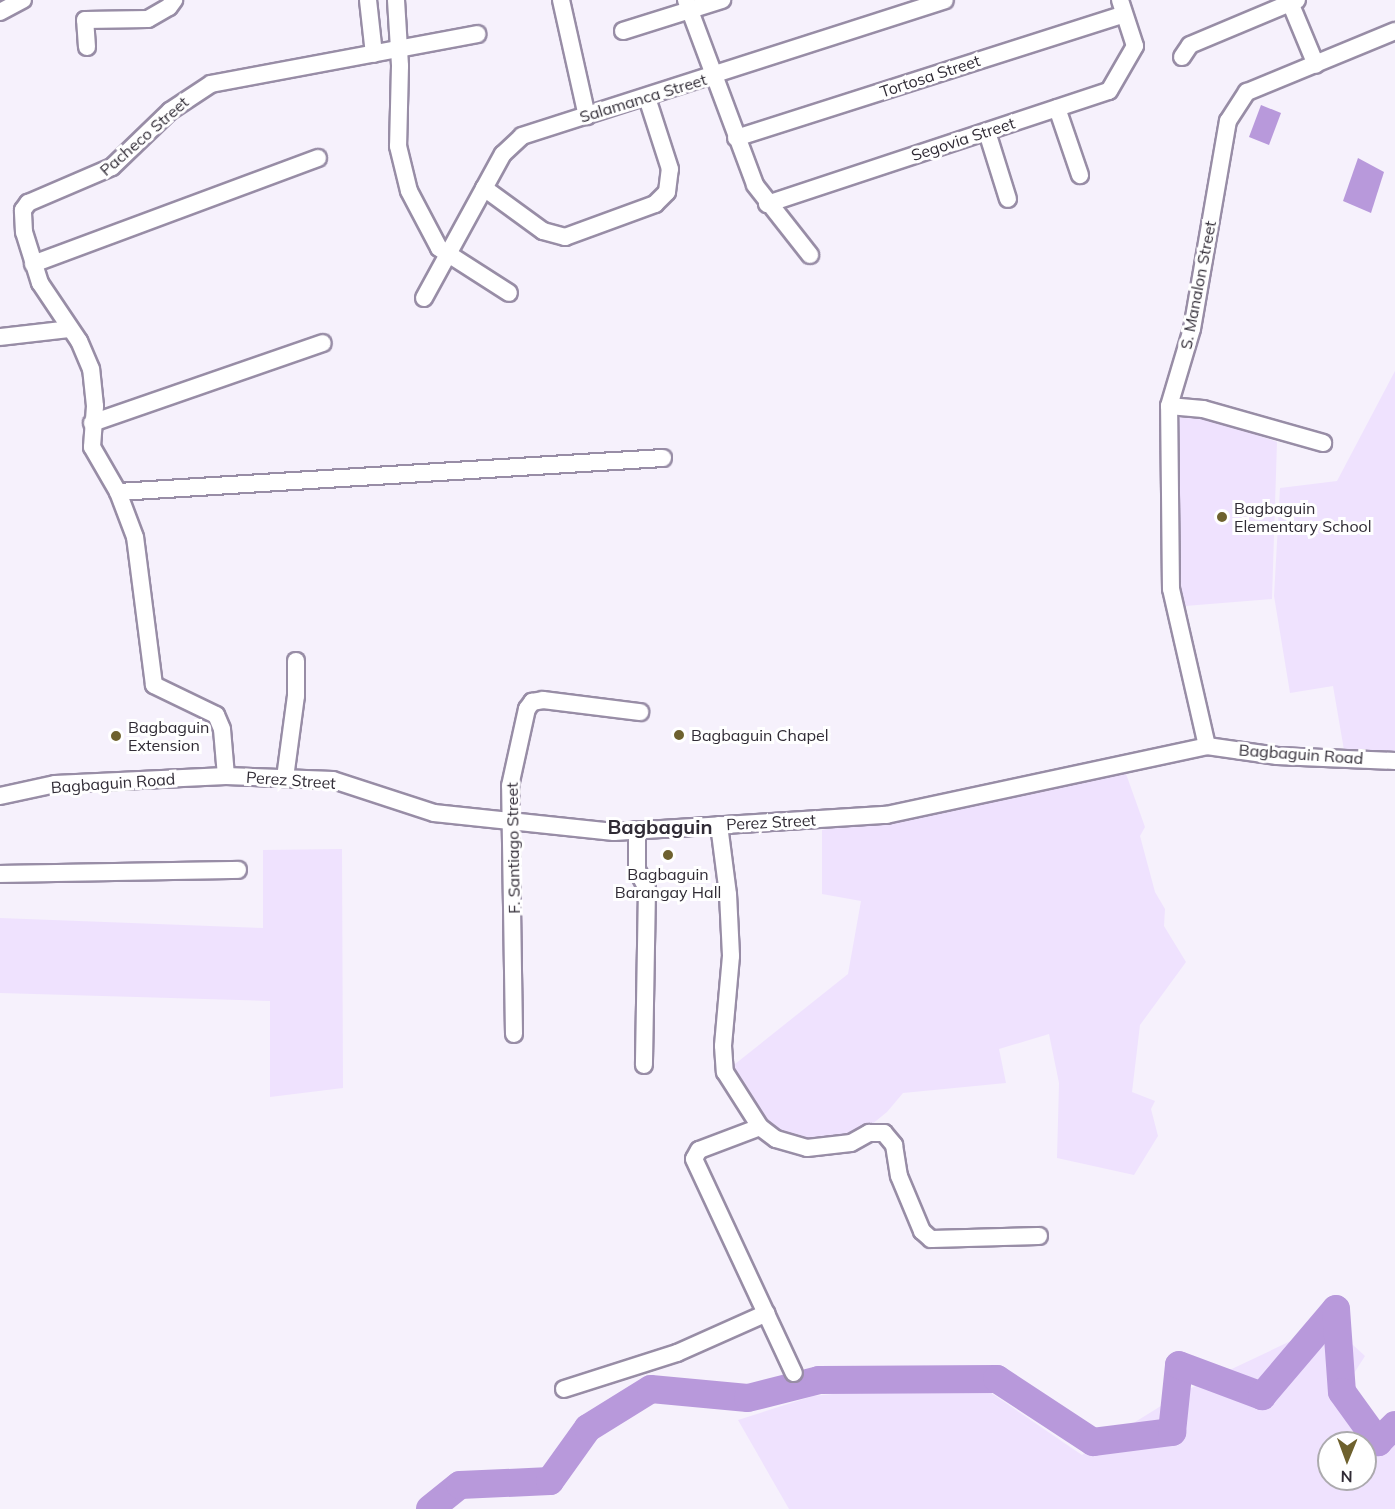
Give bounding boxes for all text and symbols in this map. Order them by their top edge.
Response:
street label: Tortosa Street [877,51,983,101]
street label: Salamanca Street [577,70,709,126]
street label: Pacheco Street [96,92,192,180]
street label: Segovia Street [909,113,1017,165]
street label: S. Manalon Street [1176,219,1220,351]
place label: Bagbaguin Elementary School [1234,498,1372,536]
marker: Bagbaguin Elementary School [1215,510,1229,524]
place label: Bagbaguin Extension [128,717,209,755]
place label: Bagbaguin Chapel [691,725,829,745]
marker: Bagbaguin Chapel [672,728,686,742]
marker: Bagbaguin Extension [109,729,123,743]
street label: Bagbaguin Road [1238,740,1364,768]
street label: Perez Street [246,767,336,793]
street label: Bagbaguin Road [50,769,176,797]
street label: F. Santiago Street [502,782,524,914]
street label: Perez Street [726,810,816,834]
district label: Bagbaguin [607,814,713,838]
marker: Bagbaguin Barangay Hall [661,848,675,862]
place label: Bagbaguin Barangay Hall [615,864,721,902]
north arrow [1317,1431,1377,1491]
text: N [1341,1467,1353,1487]

